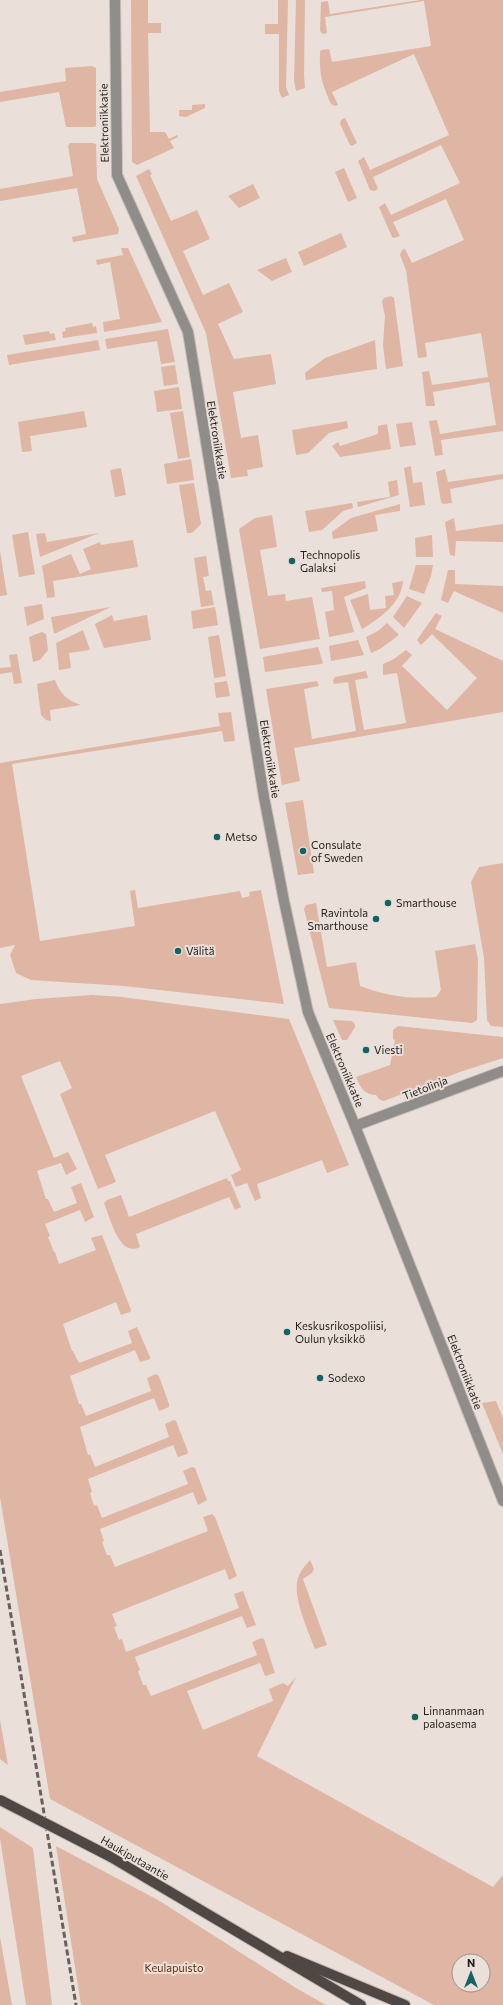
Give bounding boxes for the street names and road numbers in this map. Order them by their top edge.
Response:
street label: Elektroniikkatie [96,83,111,163]
street label: Elektroniikkatie [205,400,230,480]
street label: Elektroniikkatie [258,719,283,799]
street label: Elektroniikkatie [324,1031,367,1109]
street label: Tietolinja [401,1073,449,1102]
street label: Elektroniikkatie [445,1333,486,1411]
street label: Haukiputaantie [99,1833,172,1883]

